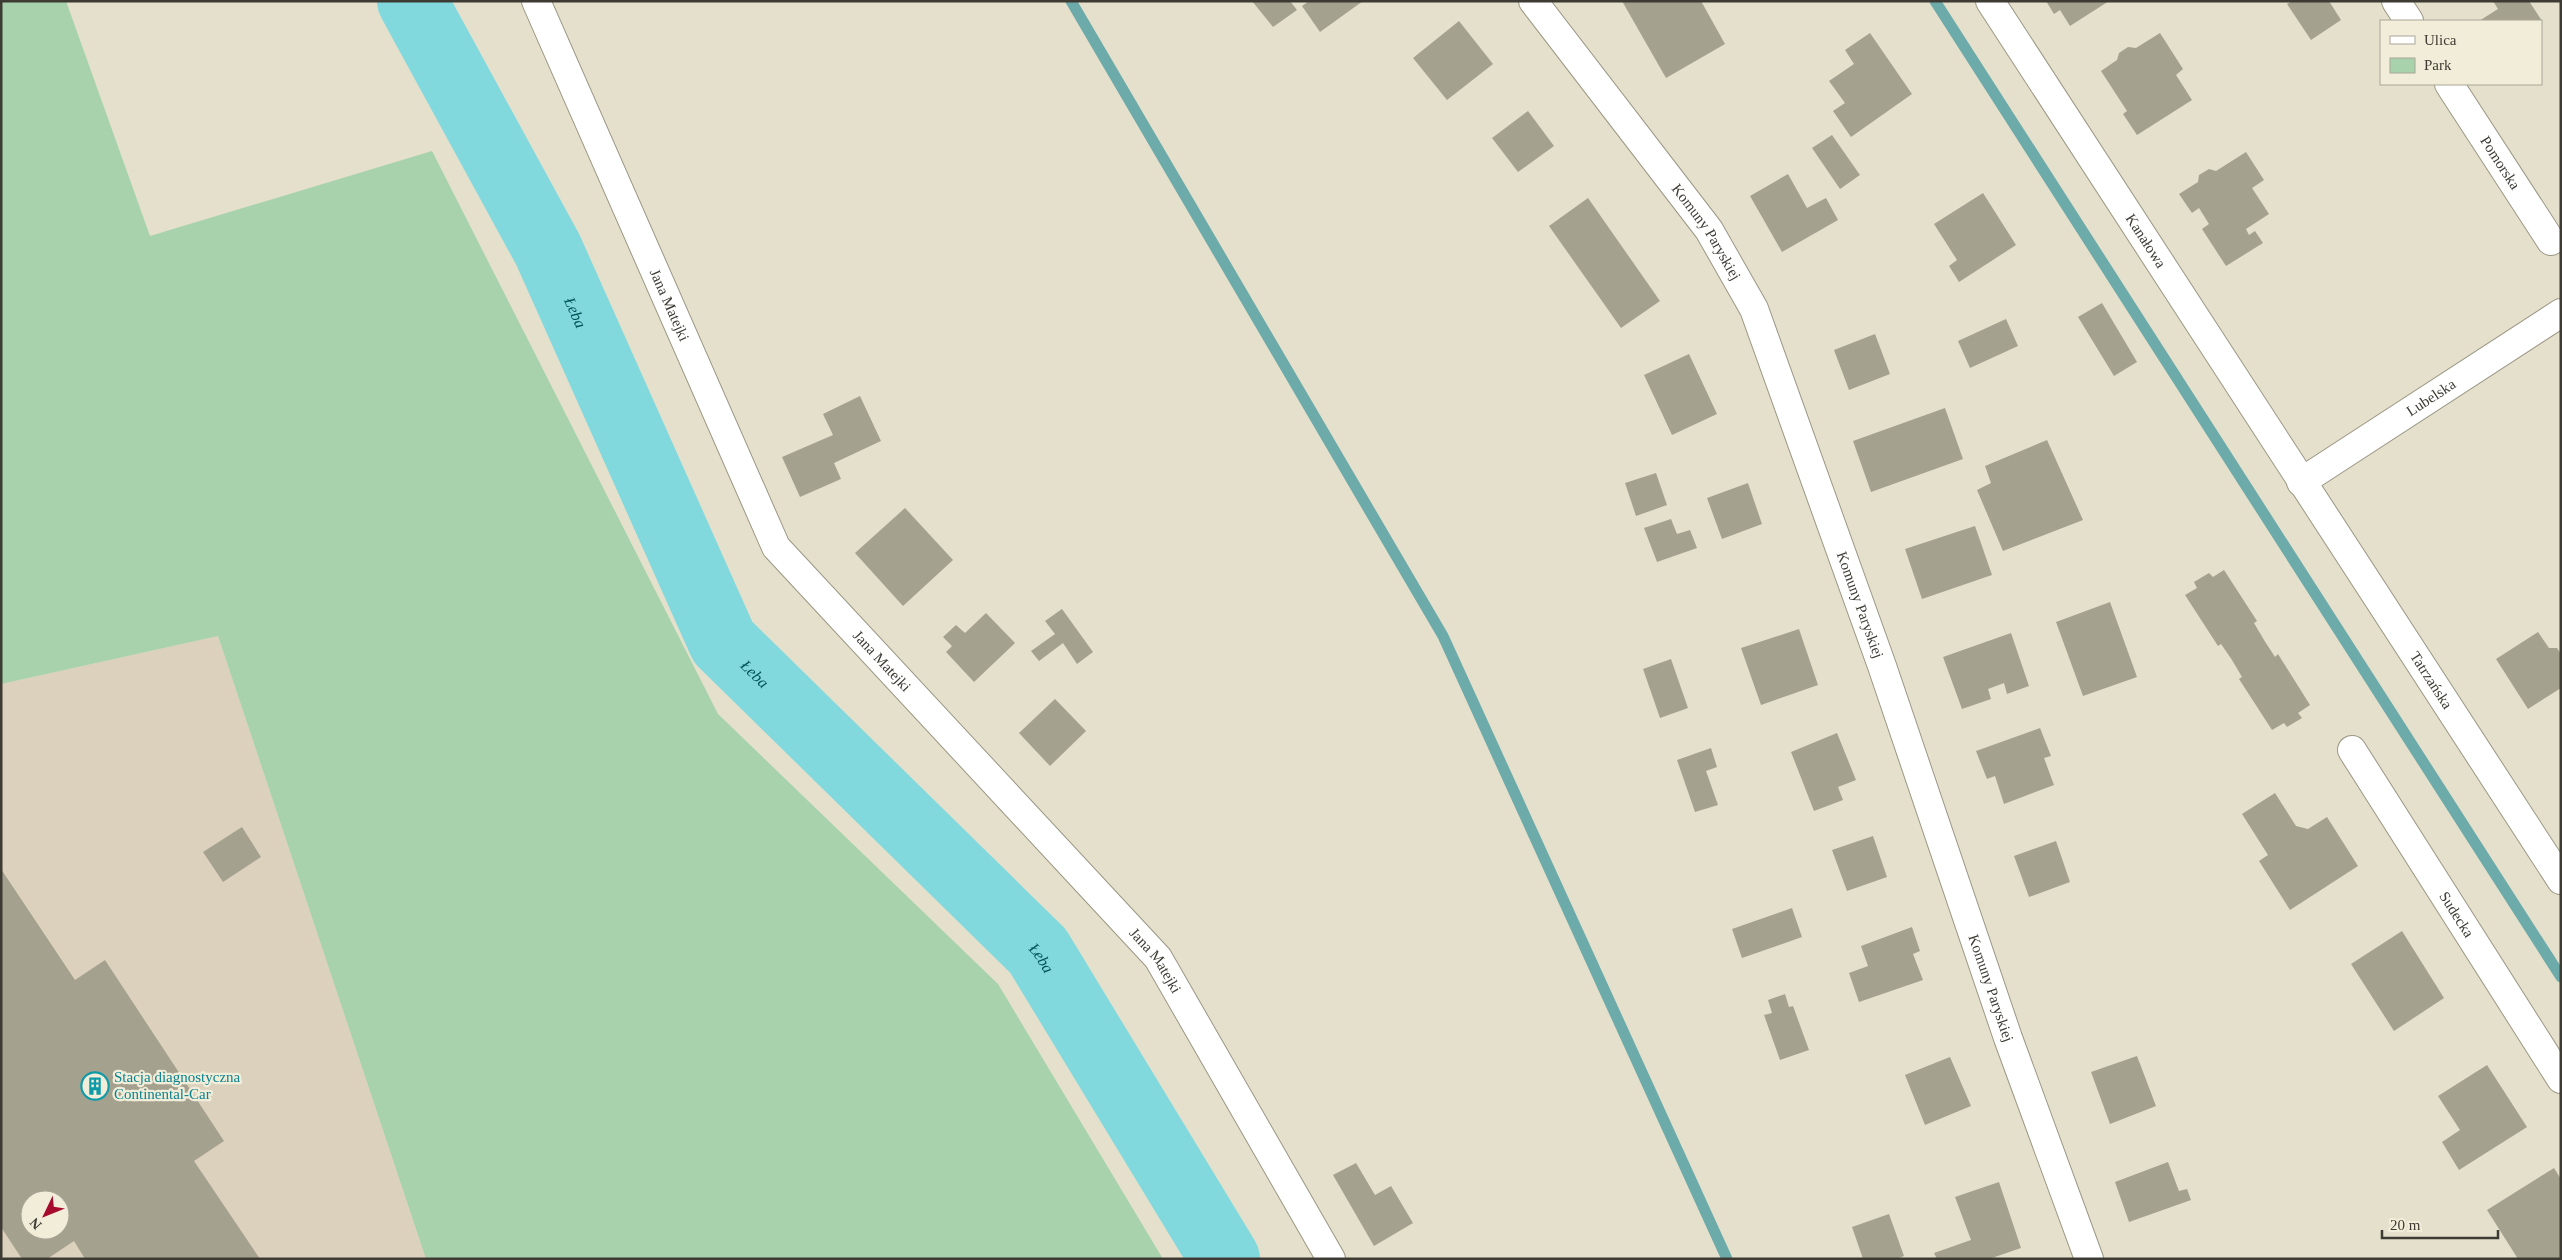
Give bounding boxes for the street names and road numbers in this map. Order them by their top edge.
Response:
street label: Pomorska [2477,133,2523,193]
street label: Komuny Paryskiej [1669,181,1744,283]
street label: Kanałowa [2123,211,2169,271]
street label: Jana Matejki [647,266,692,343]
street label: Lubelska [2404,376,2459,419]
street label: Komuny Paryskiej [1834,549,1887,660]
street label: Jana Matejki [850,627,914,695]
street label: Tatrzańska [2407,649,2456,712]
street label: Sudecka [2436,889,2477,941]
street label: Jana Matejki [1126,925,1184,996]
street label: Komuny Paryskiej [1966,932,2017,1044]

